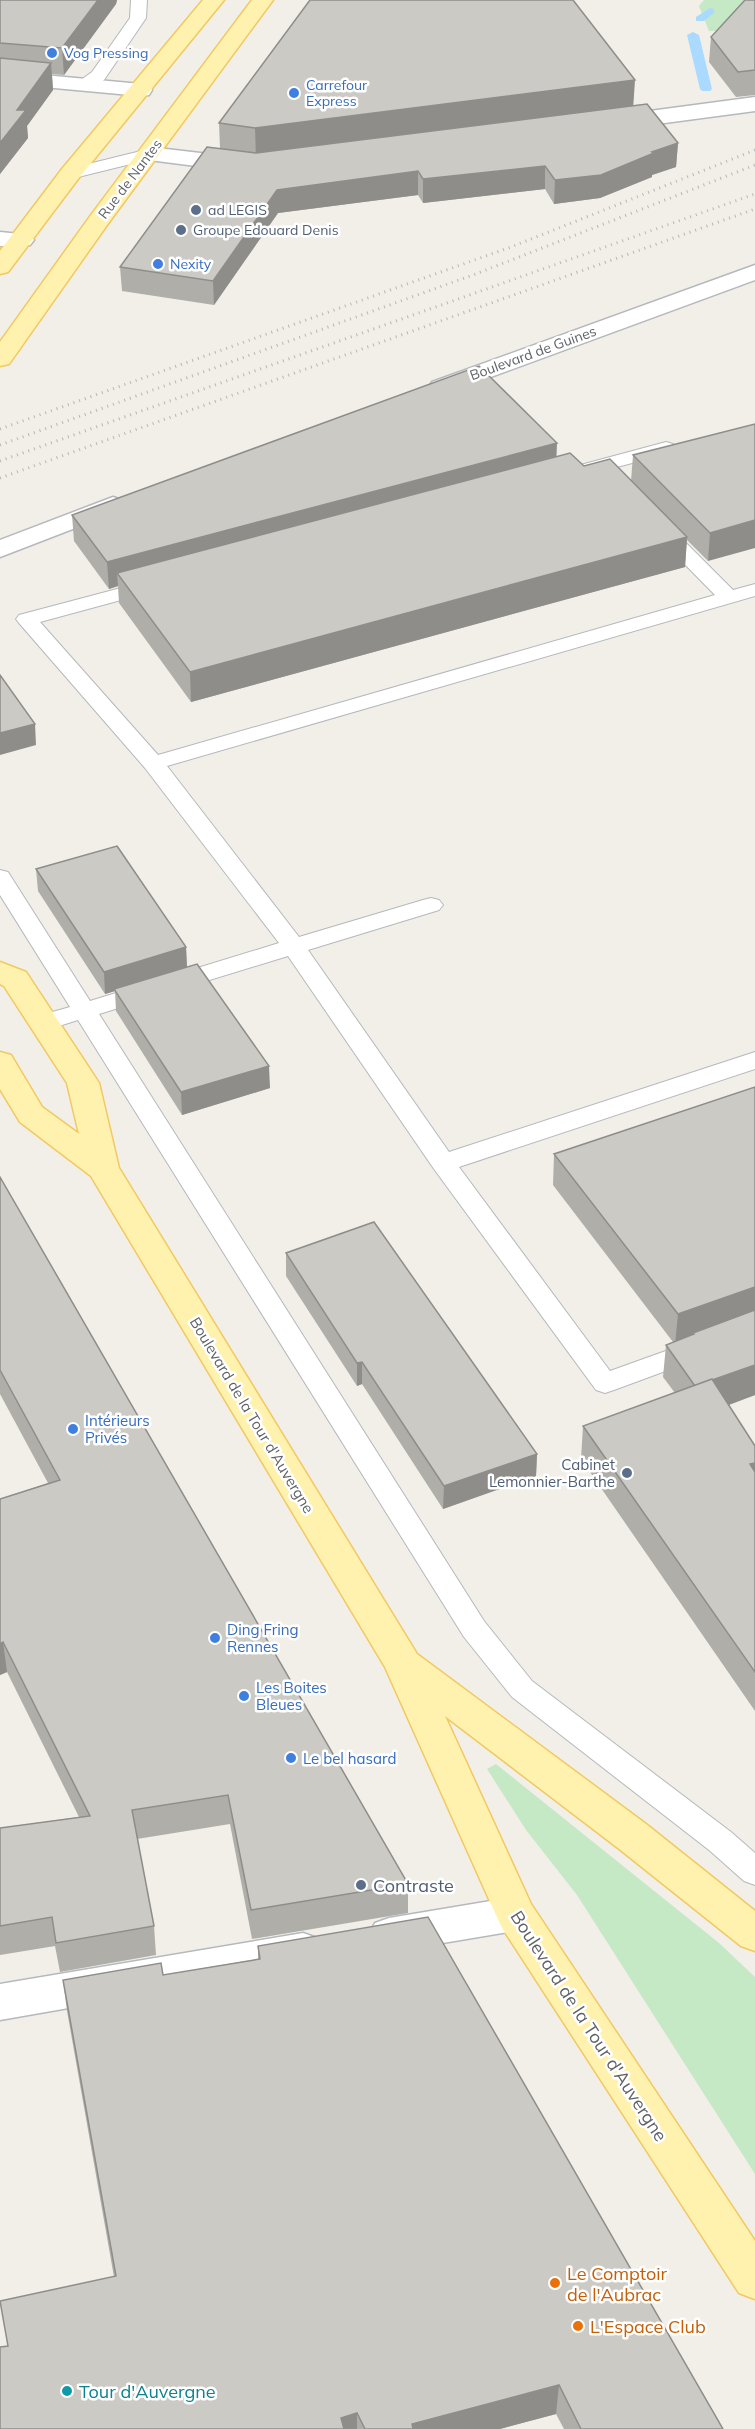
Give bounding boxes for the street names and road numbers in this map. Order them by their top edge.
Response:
street label: Rue de Nantes [94,136,166,222]
street label: Boulevard de Guines [467,322,599,384]
street label: Boulevard de la Tour d'Auvergne [186,1313,318,1517]
street label: Boulevard de la Tour d'Auvergne [506,1906,672,2146]

